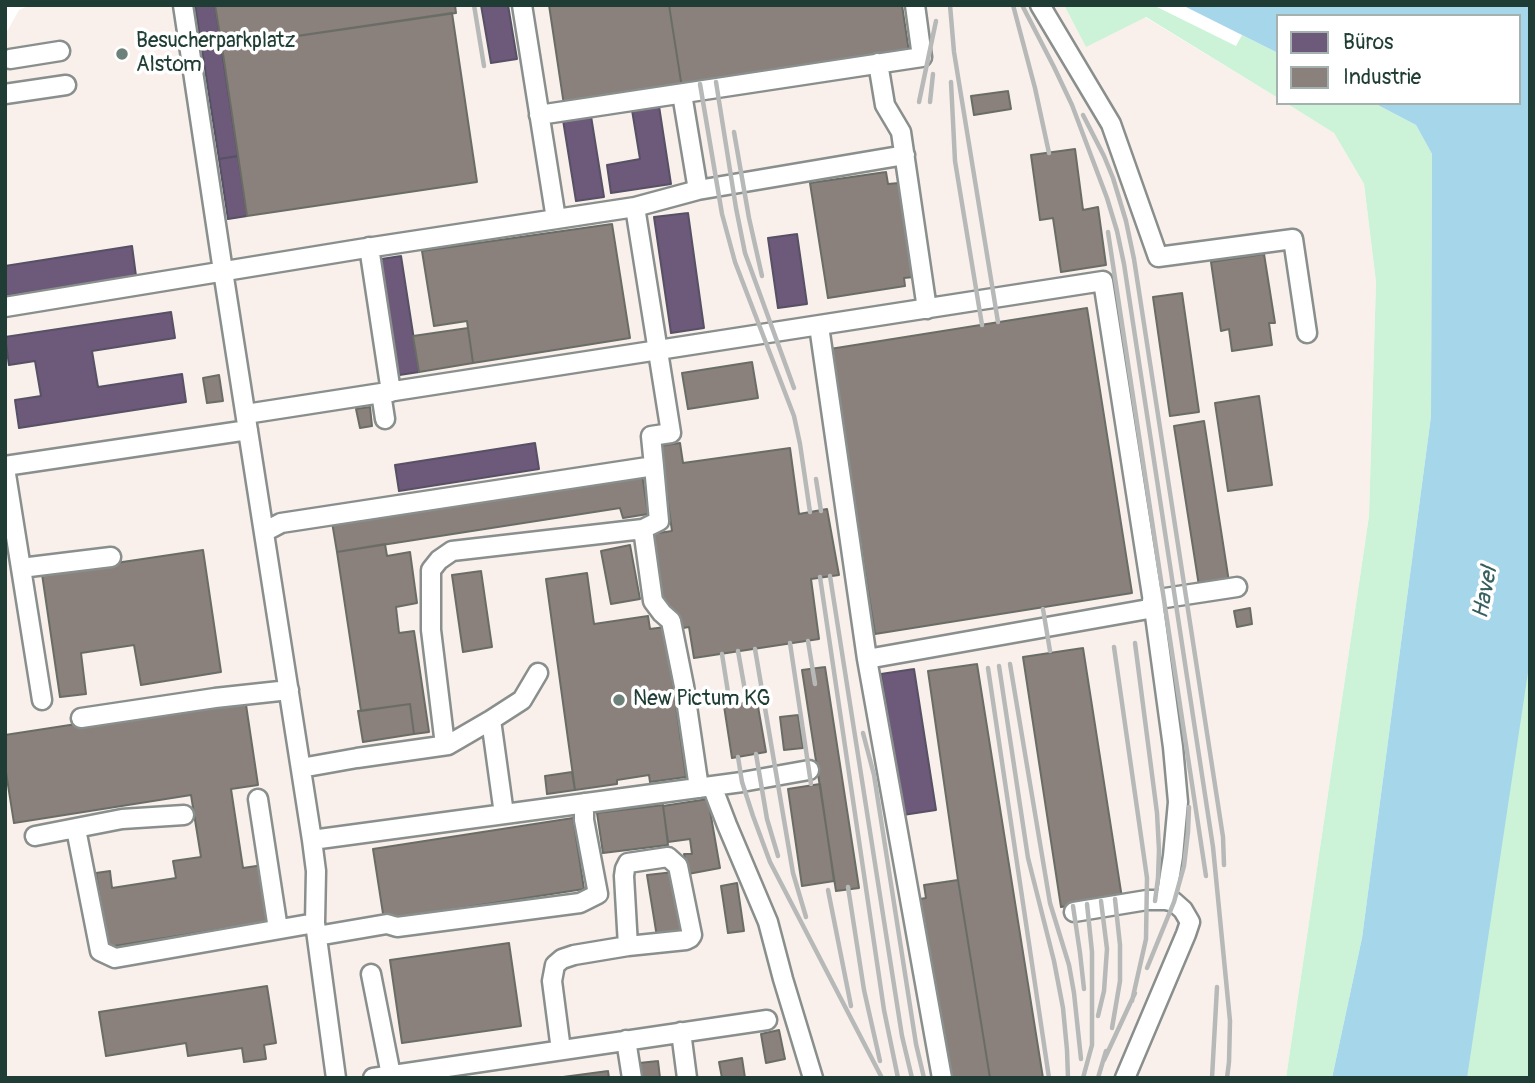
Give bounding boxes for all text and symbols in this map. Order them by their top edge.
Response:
legend [1276,14,1521,105]
place label: Besucherparkplatz Alstom [136,29,296,79]
text: Büros [1343,29,1394,56]
marker: Besucherparkplatz Alstom [114,46,130,62]
text: Industrie [1343,64,1421,91]
water label: Havel [1467,565,1505,621]
place label: New Pictum KG [633,687,770,713]
marker: New Pictum KG [611,692,627,708]

